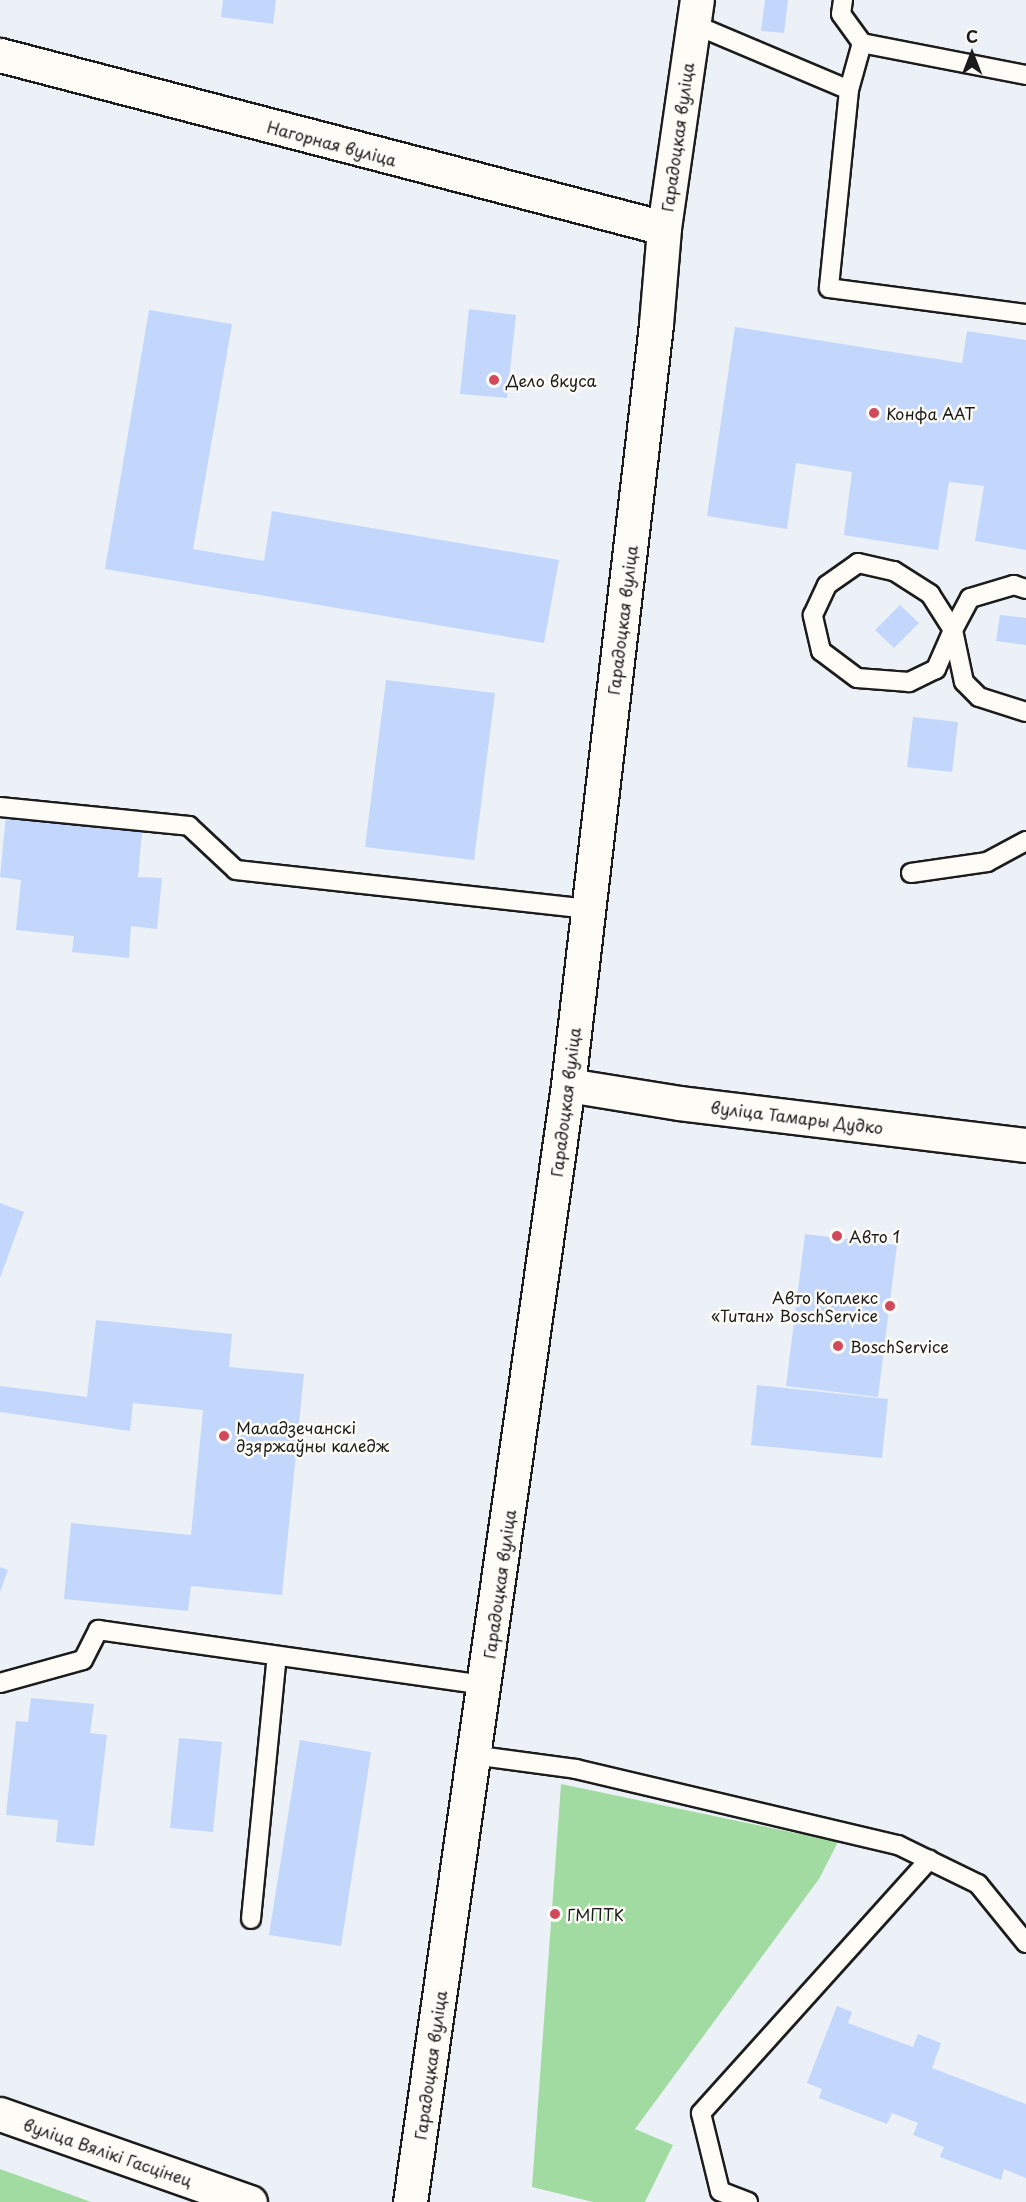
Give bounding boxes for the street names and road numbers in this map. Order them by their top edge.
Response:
street label: Гарадоцкая вуліца [657,61,697,213]
street label: Нагорная вуліца [265,116,399,170]
street label: Гарадоцкая вуліца [603,544,641,696]
street label: Гарадоцкая вуліца [546,1026,584,1178]
street label: вуліца Тамары Дудко [710,1097,884,1137]
street label: Гарадоцкая вуліца [479,1508,519,1660]
street label: Гарадоцкая вуліца [410,1989,450,2141]
street label: вуліца Вялікі Гасцінец [21,2114,195,2190]

